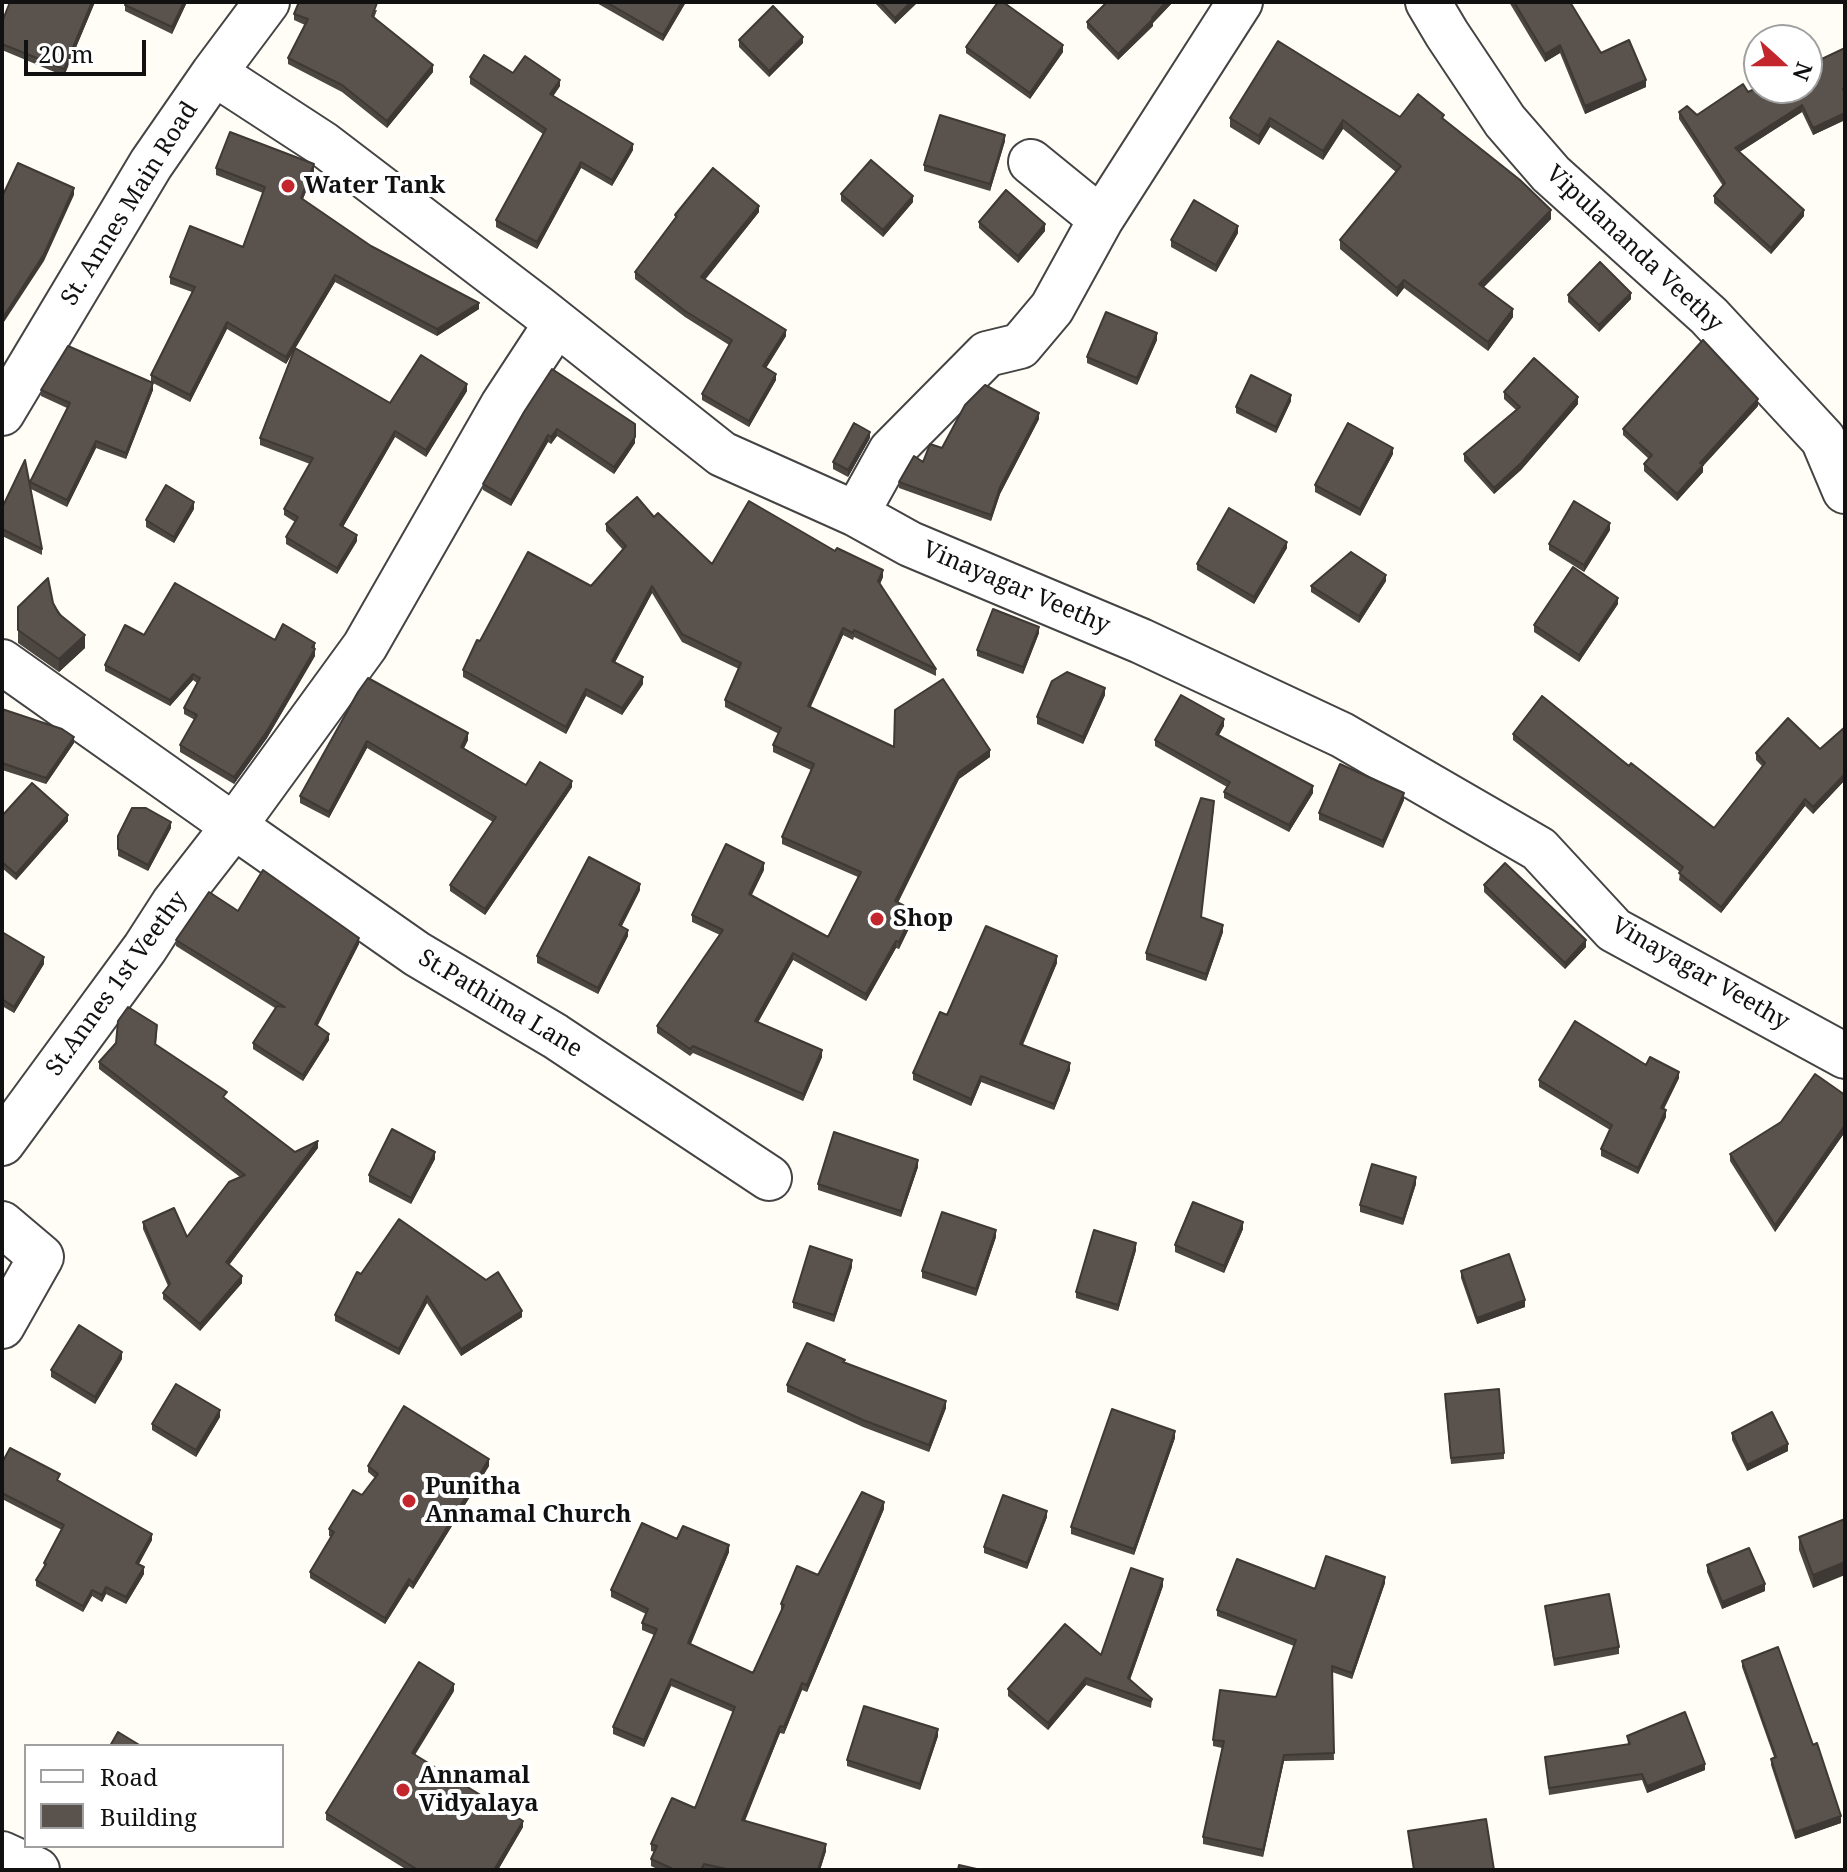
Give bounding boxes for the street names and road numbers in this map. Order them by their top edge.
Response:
street label: St. Annes Main Road [56,97,204,311]
street label: Vipulananda Veethy [1540,160,1728,338]
street label: Vinayagar Veethy [918,536,1114,640]
street label: St.Annes 1st Veethy [40,886,194,1082]
street label: Vinayagar Veethy [1606,911,1794,1037]
street label: St.Pathima Lane [413,944,587,1064]

